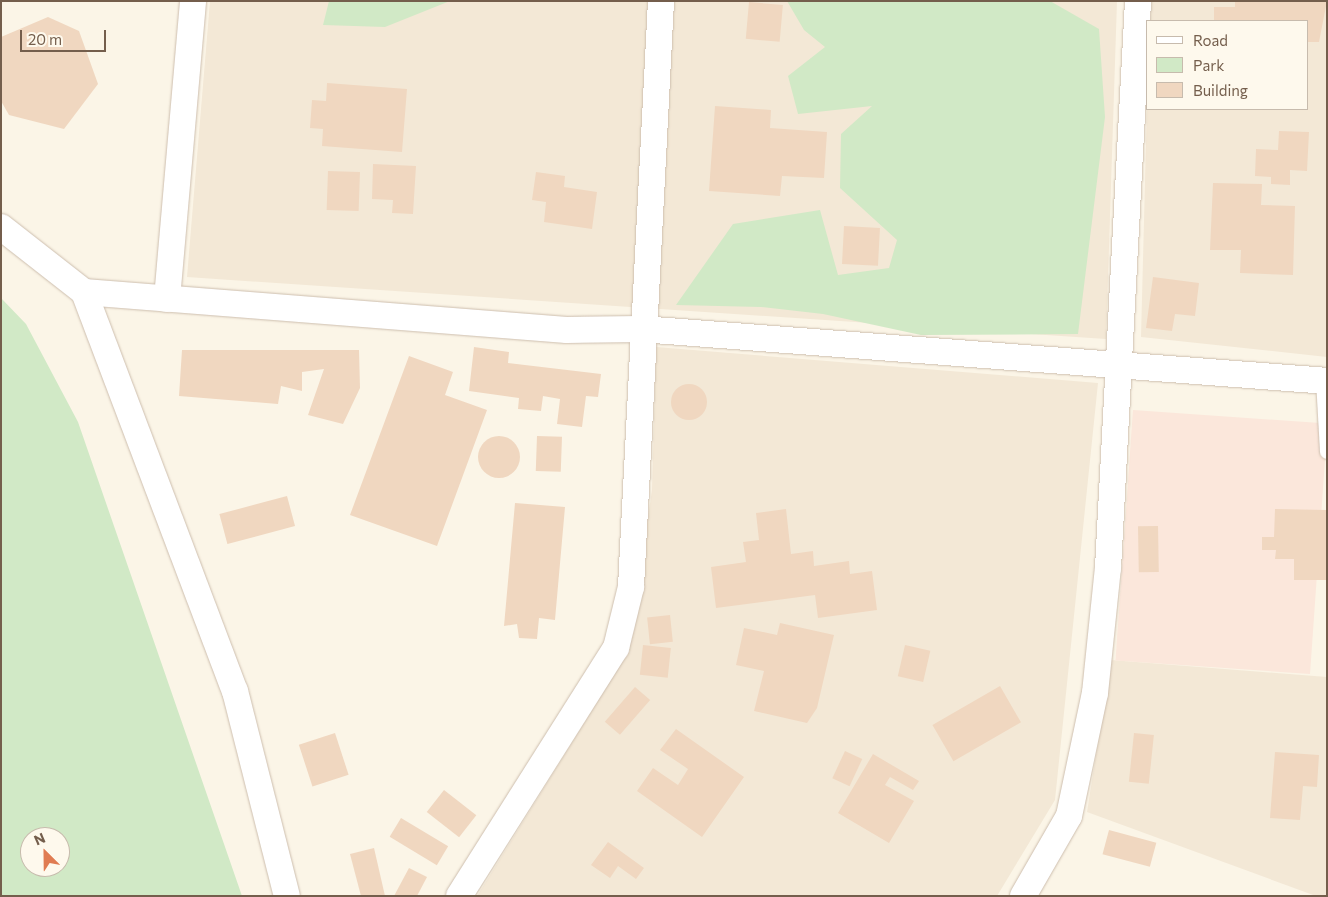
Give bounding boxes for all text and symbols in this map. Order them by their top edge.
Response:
scale bar [22,20,109,52]
legend [1146,20,1308,110]
text: 20 m [28,30,62,48]
text: Road [1193,31,1228,49]
text: Park [1193,56,1224,74]
text: Building [1193,81,1248,99]
north arrow [20,827,70,877]
text: N [31,829,47,849]

